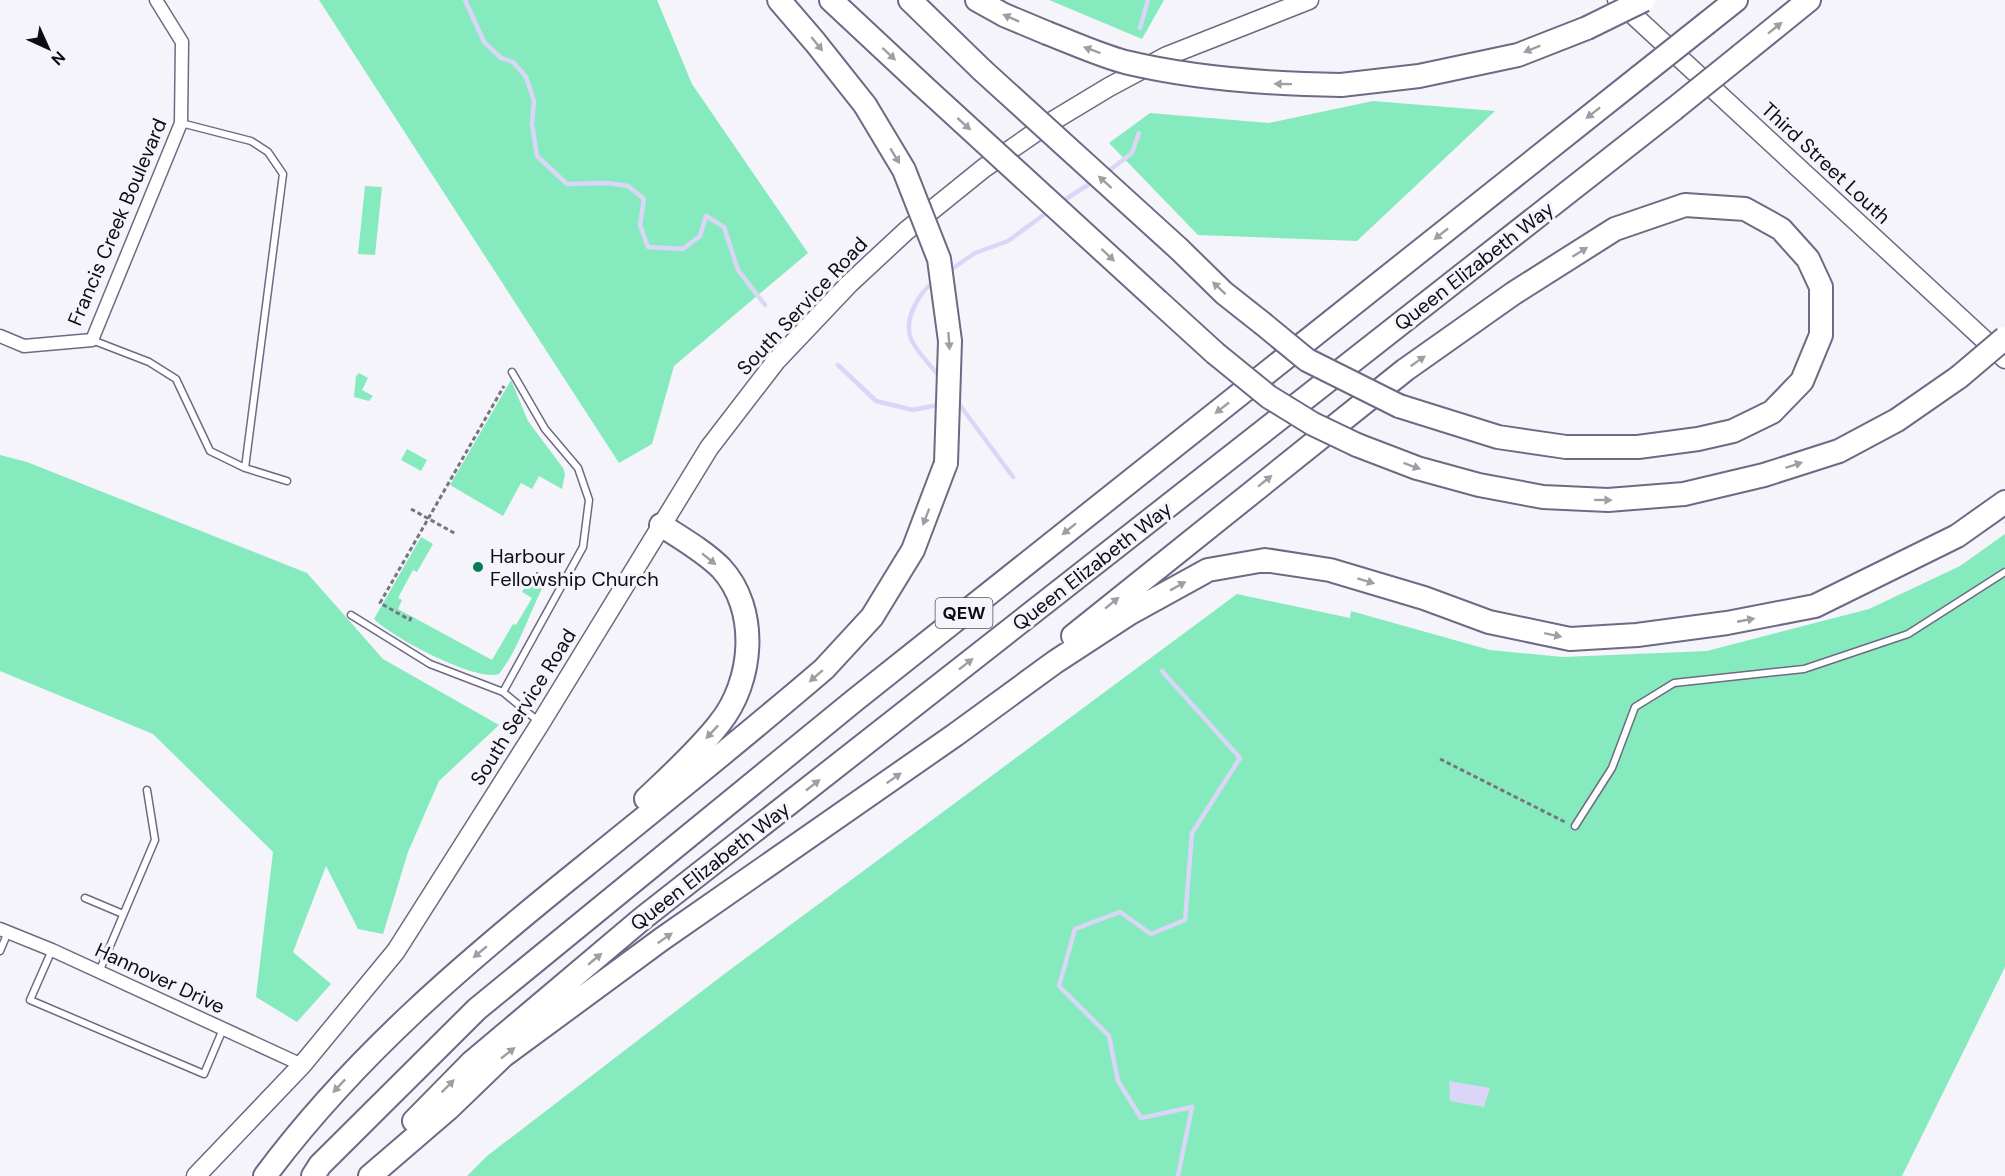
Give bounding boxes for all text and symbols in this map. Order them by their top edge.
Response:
one-way arrow [1002,13,1020,23]
north arrow [18,18,78,78]
one-way arrow [1767,21,1783,34]
one-way arrow [810,36,823,51]
one-way arrow [1082,44,1100,54]
one-way arrow [1523,45,1541,55]
text: N [47,47,70,70]
one-way arrow [881,47,896,61]
one-way arrow [1273,79,1292,89]
street label: Third Street Louth [1756,96,1896,230]
one-way arrow [1586,107,1601,119]
street label: Francis Creek Boulevard [62,114,172,330]
one-way arrow [957,117,972,131]
one-way arrow [890,148,900,165]
one-way arrow [1098,175,1112,189]
street label: Queen Elizabeth Way [1389,196,1559,336]
one-way arrow [1433,228,1448,240]
street label: South Service Road [731,231,873,381]
one-way arrow [1571,246,1588,257]
one-way arrow [1101,248,1115,262]
one-way arrow [1211,281,1226,295]
one-way arrow [945,331,954,350]
one-way arrow [1410,355,1426,367]
one-way arrow [1214,401,1230,414]
one-way arrow [1785,460,1803,469]
one-way arrow [1403,462,1421,472]
one-way arrow [1257,475,1273,488]
one-way arrow [1594,495,1613,505]
street label: Queen Elizabeth Way [1007,496,1177,636]
one-way arrow [920,509,930,527]
one-way arrow [1062,522,1077,534]
place label: Harbour Fellowship Church [490,543,659,592]
one-way arrow [701,552,717,565]
marker: Harbour Fellowship Church [471,560,485,574]
one-way arrow [1357,577,1375,586]
one-way arrow [1170,581,1187,591]
one-way arrow [1105,597,1120,609]
road number: QEW [936,598,992,628]
one-way arrow [1737,615,1756,624]
street label: South Service Road [464,624,582,790]
one-way arrow [1544,631,1563,640]
one-way arrow [959,659,974,671]
one-way arrow [809,669,824,682]
one-way arrow [705,725,719,740]
one-way arrow [885,772,901,784]
one-way arrow [805,778,821,791]
street label: Queen Elizabeth Way [625,796,795,936]
one-way arrow [656,932,672,944]
street label: Hannover Drive [91,937,229,1019]
one-way arrow [473,945,488,958]
one-way arrow [587,952,603,965]
one-way arrow [500,1048,515,1060]
one-way arrow [333,1079,347,1093]
one-way arrow [440,1080,454,1094]

